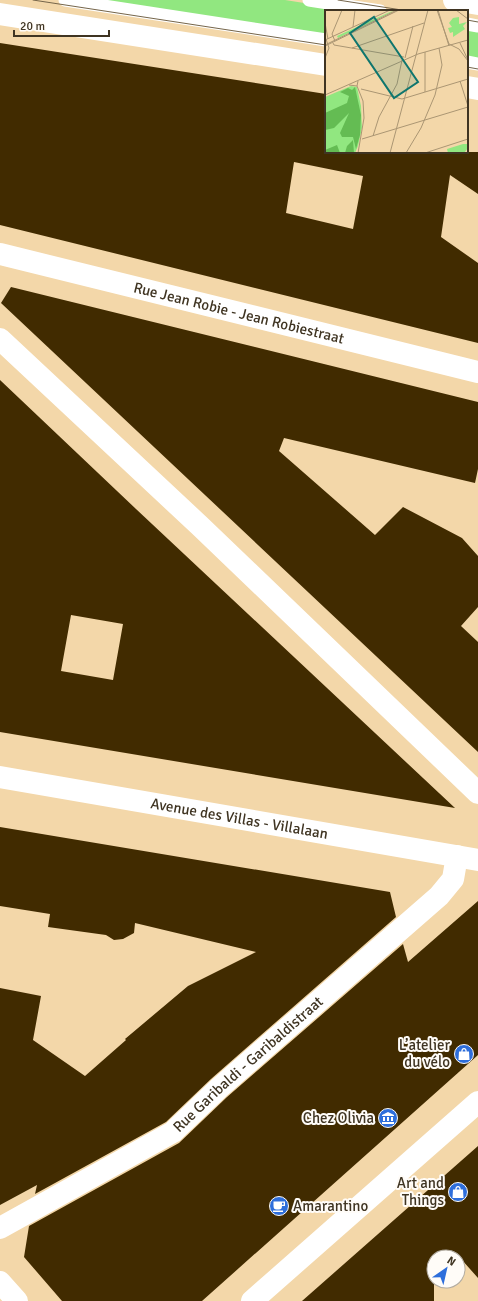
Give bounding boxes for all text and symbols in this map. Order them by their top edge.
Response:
inset map [325,10,468,153]
scale bar [14,12,109,38]
text: 20 m [20,19,45,34]
street label: Rue Jean Robie - Jean Robiestraat [132,278,346,348]
street label: Avenue des Villas - Villalaan [149,794,330,843]
street label: Rue Garibaldi - Garibaldistraat [169,992,327,1136]
place label: L’atelier du vélo [399,1036,450,1071]
shop icon: L’atelier du vélo [453,1043,475,1065]
museum icon: Chez Olivia [377,1107,399,1129]
place label: Chez Olivia [303,1109,374,1127]
place label: Art and Things [397,1174,444,1209]
shop icon: Art and Things [447,1181,469,1203]
cafe icon: Amarantino [268,1195,290,1217]
place label: Amarantino [293,1197,369,1215]
north arrow [426,1249,466,1289]
text: N [445,1254,458,1269]

